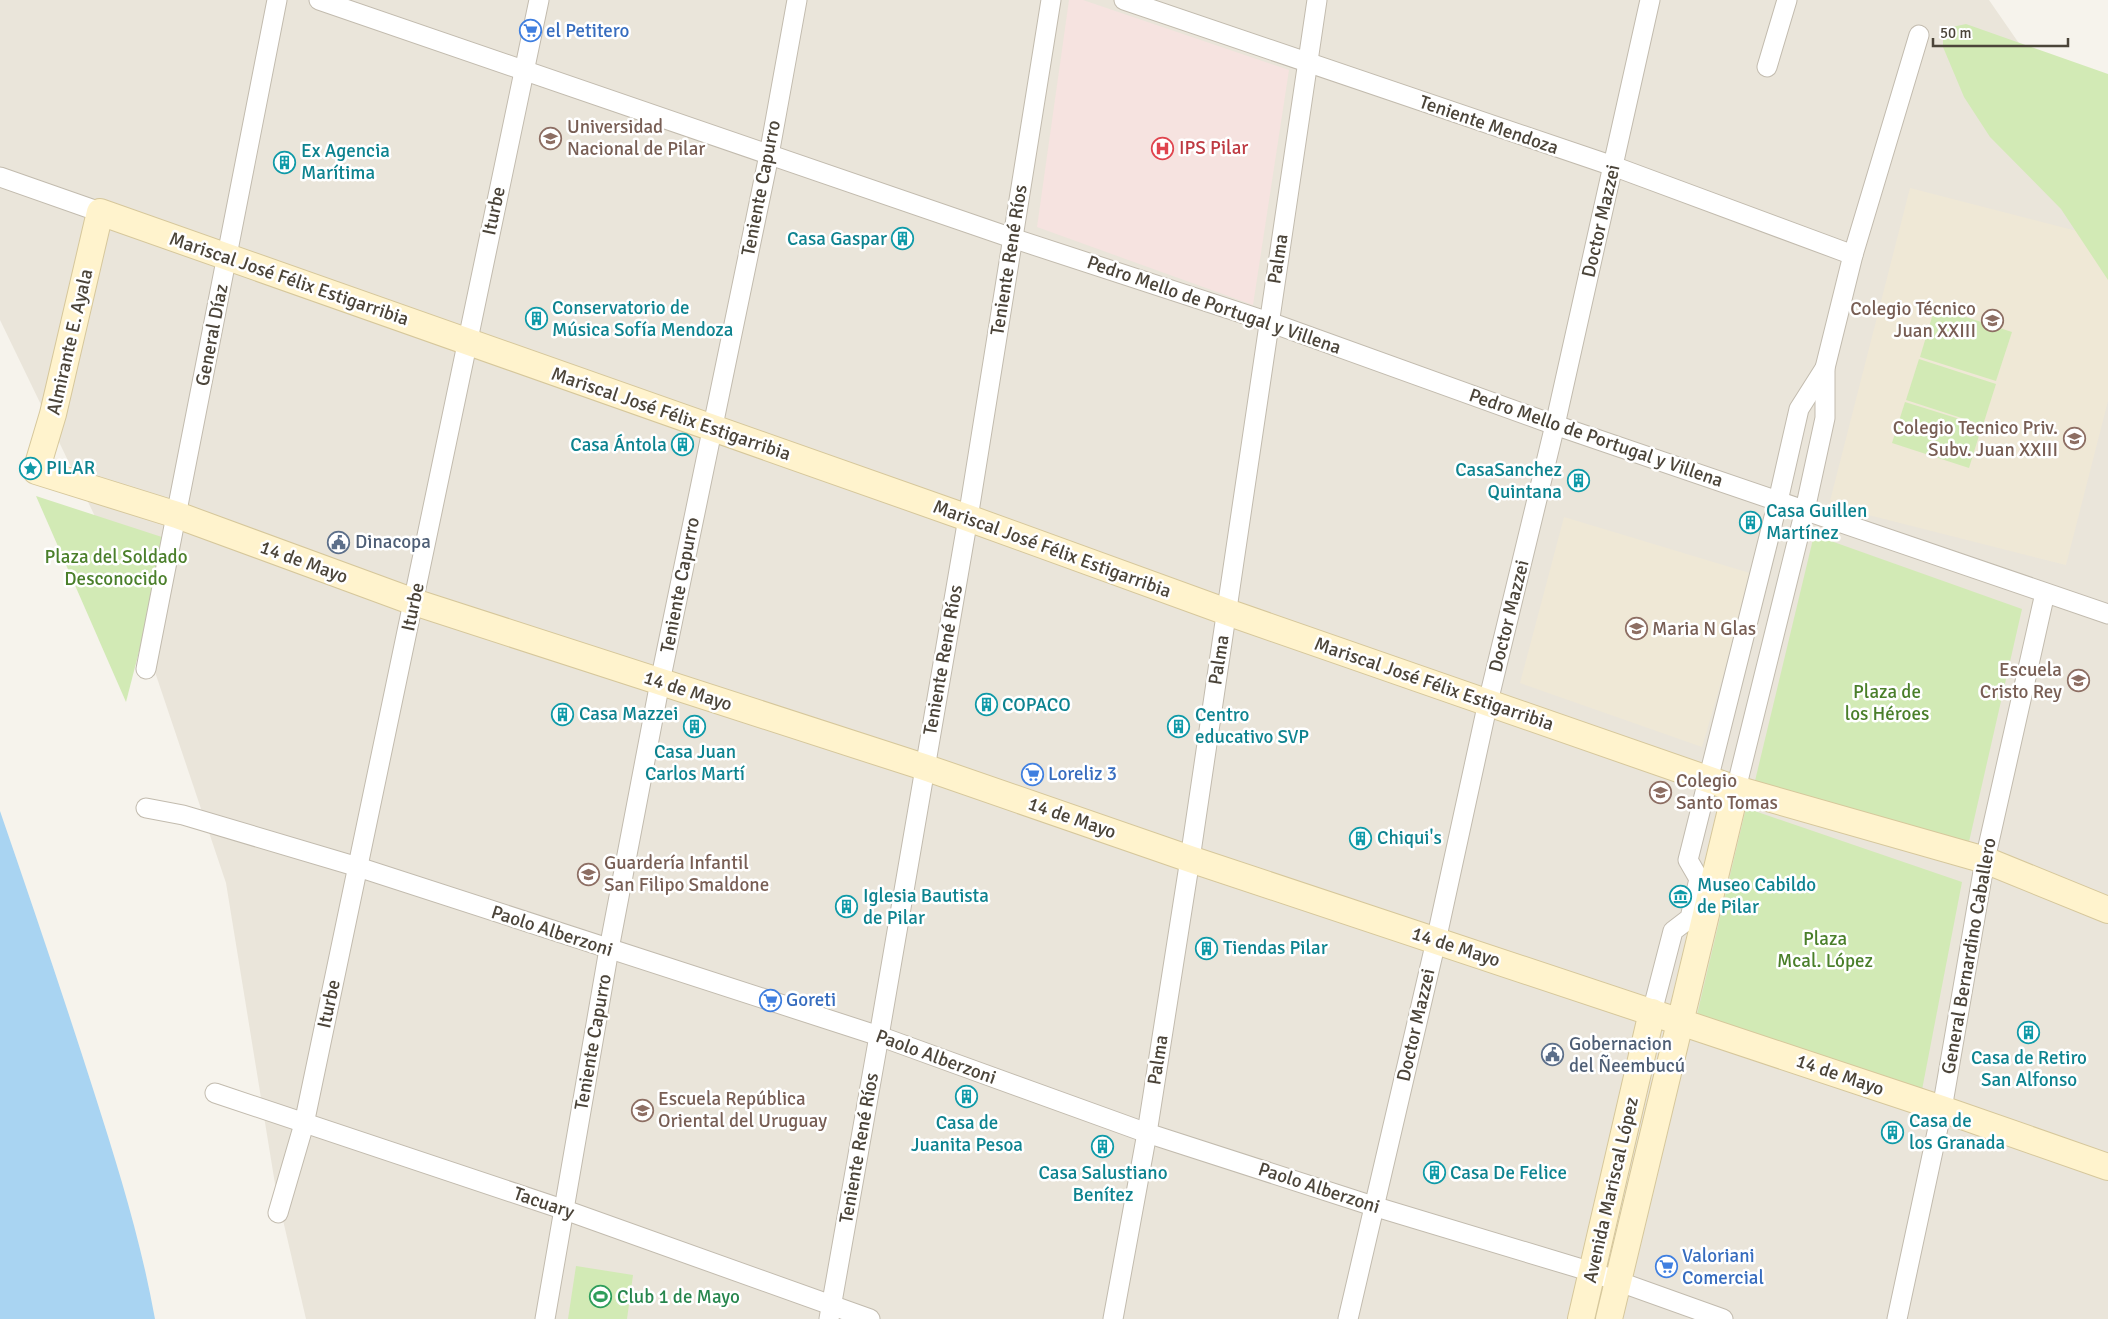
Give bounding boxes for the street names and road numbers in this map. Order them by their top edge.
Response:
street label: Teniente Mendoza [1416,90,1562,160]
street label: Teniente Capurro [736,118,786,258]
street label: Doctor Mazzei [1576,162,1626,280]
street label: Teniente René Ríos [985,183,1033,337]
street label: Iturbe [477,184,511,238]
street label: Mariscal José Félix Estigarribia [166,227,412,331]
street label: Palma [1262,232,1294,286]
street label: Pedro Mello de Portugal y Villena [1084,250,1344,360]
street label: Almirante E. Ayala [42,267,98,417]
street label: General Díaz [190,282,234,388]
street label: Mariscal José Félix Estigarribia [548,362,794,466]
street label: Pedro Mello de Portugal y Villena [1466,383,1726,493]
street label: Mariscal José Félix Estigarribia [930,495,1174,603]
street label: Teniente Capurro [655,515,705,655]
street label: 14 de Mayo [257,535,351,589]
street label: Doctor Mazzei [1483,557,1535,675]
street label: Iturbe [396,580,430,634]
street label: Teniente René Ríos [918,583,968,737]
street label: Mariscal José Félix Estigarribia [1311,632,1557,736]
street label: Palma [1203,633,1235,687]
street label: 14 de Mayo [641,665,735,717]
street label: 14 de Mayo [1025,792,1119,844]
street label: General Bernardino Caballero [1936,836,2002,1076]
street label: Paolo Alberzoni [488,900,616,962]
street label: 14 de Mayo [1409,921,1503,973]
street label: Doctor Mazzei [1391,966,1441,1084]
street label: Teniente Capurro [569,972,617,1112]
street label: Iturbe [312,977,346,1031]
street label: Paolo Alberzoni [872,1024,1000,1090]
street label: Palma [1142,1033,1174,1087]
street label: 14 de Mayo [1793,1049,1887,1101]
street label: Teniente René Ríos [834,1071,884,1225]
street label: Avenida Mariscal López [1578,1095,1644,1285]
street label: Paolo Alberzoni [1255,1157,1383,1219]
street label: Tacuary [510,1181,578,1225]

